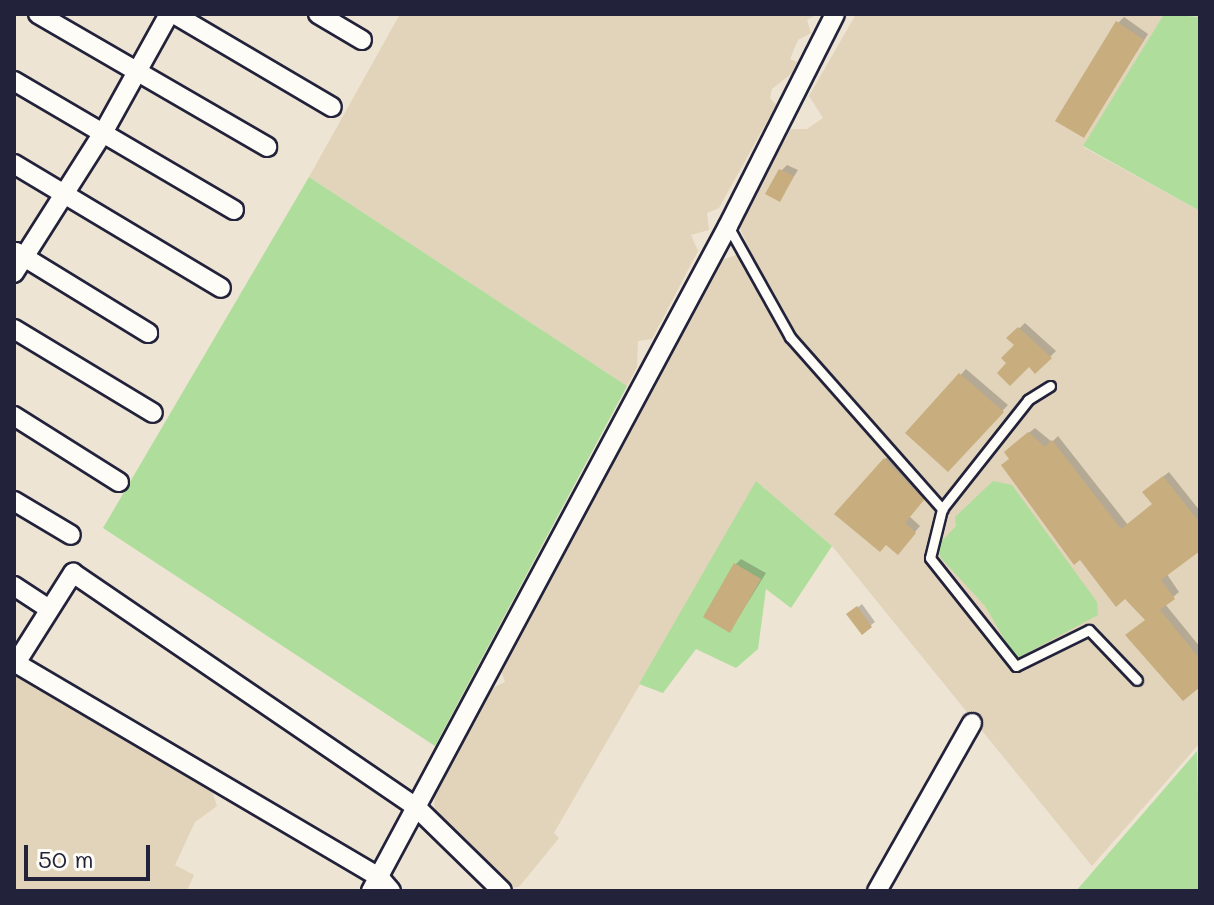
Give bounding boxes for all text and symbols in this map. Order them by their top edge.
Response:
scale bar [28,829,154,879]
text: 50 m [38,843,94,874]

